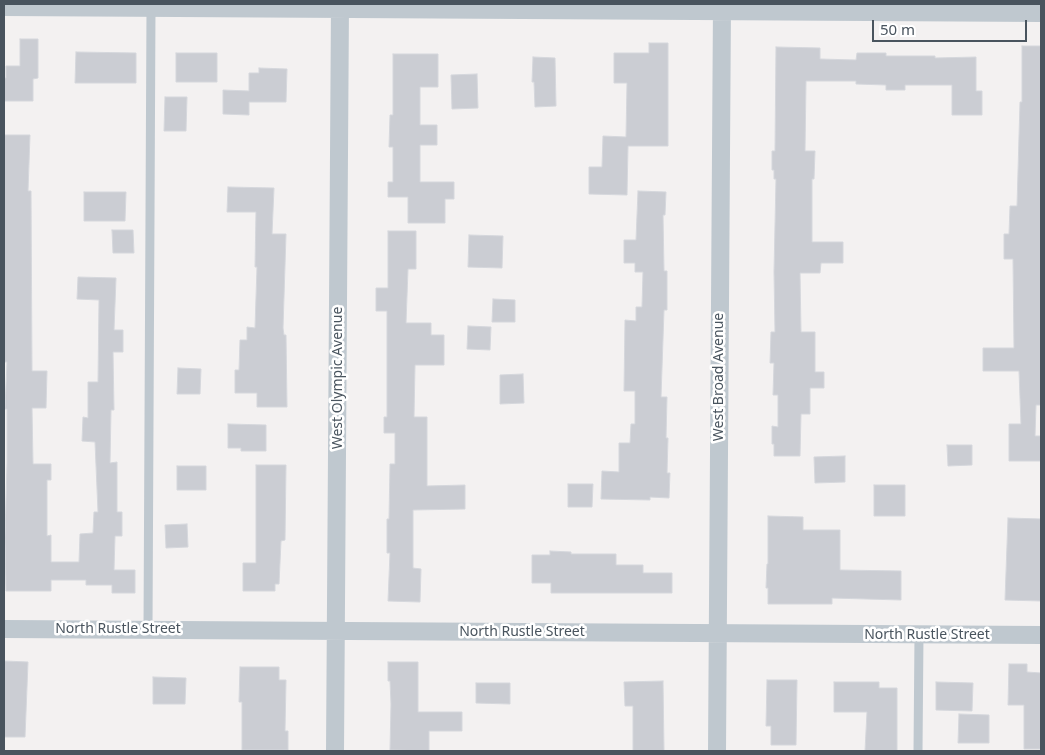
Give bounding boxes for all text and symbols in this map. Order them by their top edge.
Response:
scale bar [875,10,1030,42]
text: 50 m [880,19,915,39]
street label: West Olympic Avenue [330,307,346,449]
street label: West Broad Avenue [711,313,727,441]
street label: North Rustle Street [55,621,181,637]
street label: North Rustle Street [459,624,585,640]
street label: North Rustle Street [864,627,990,643]

